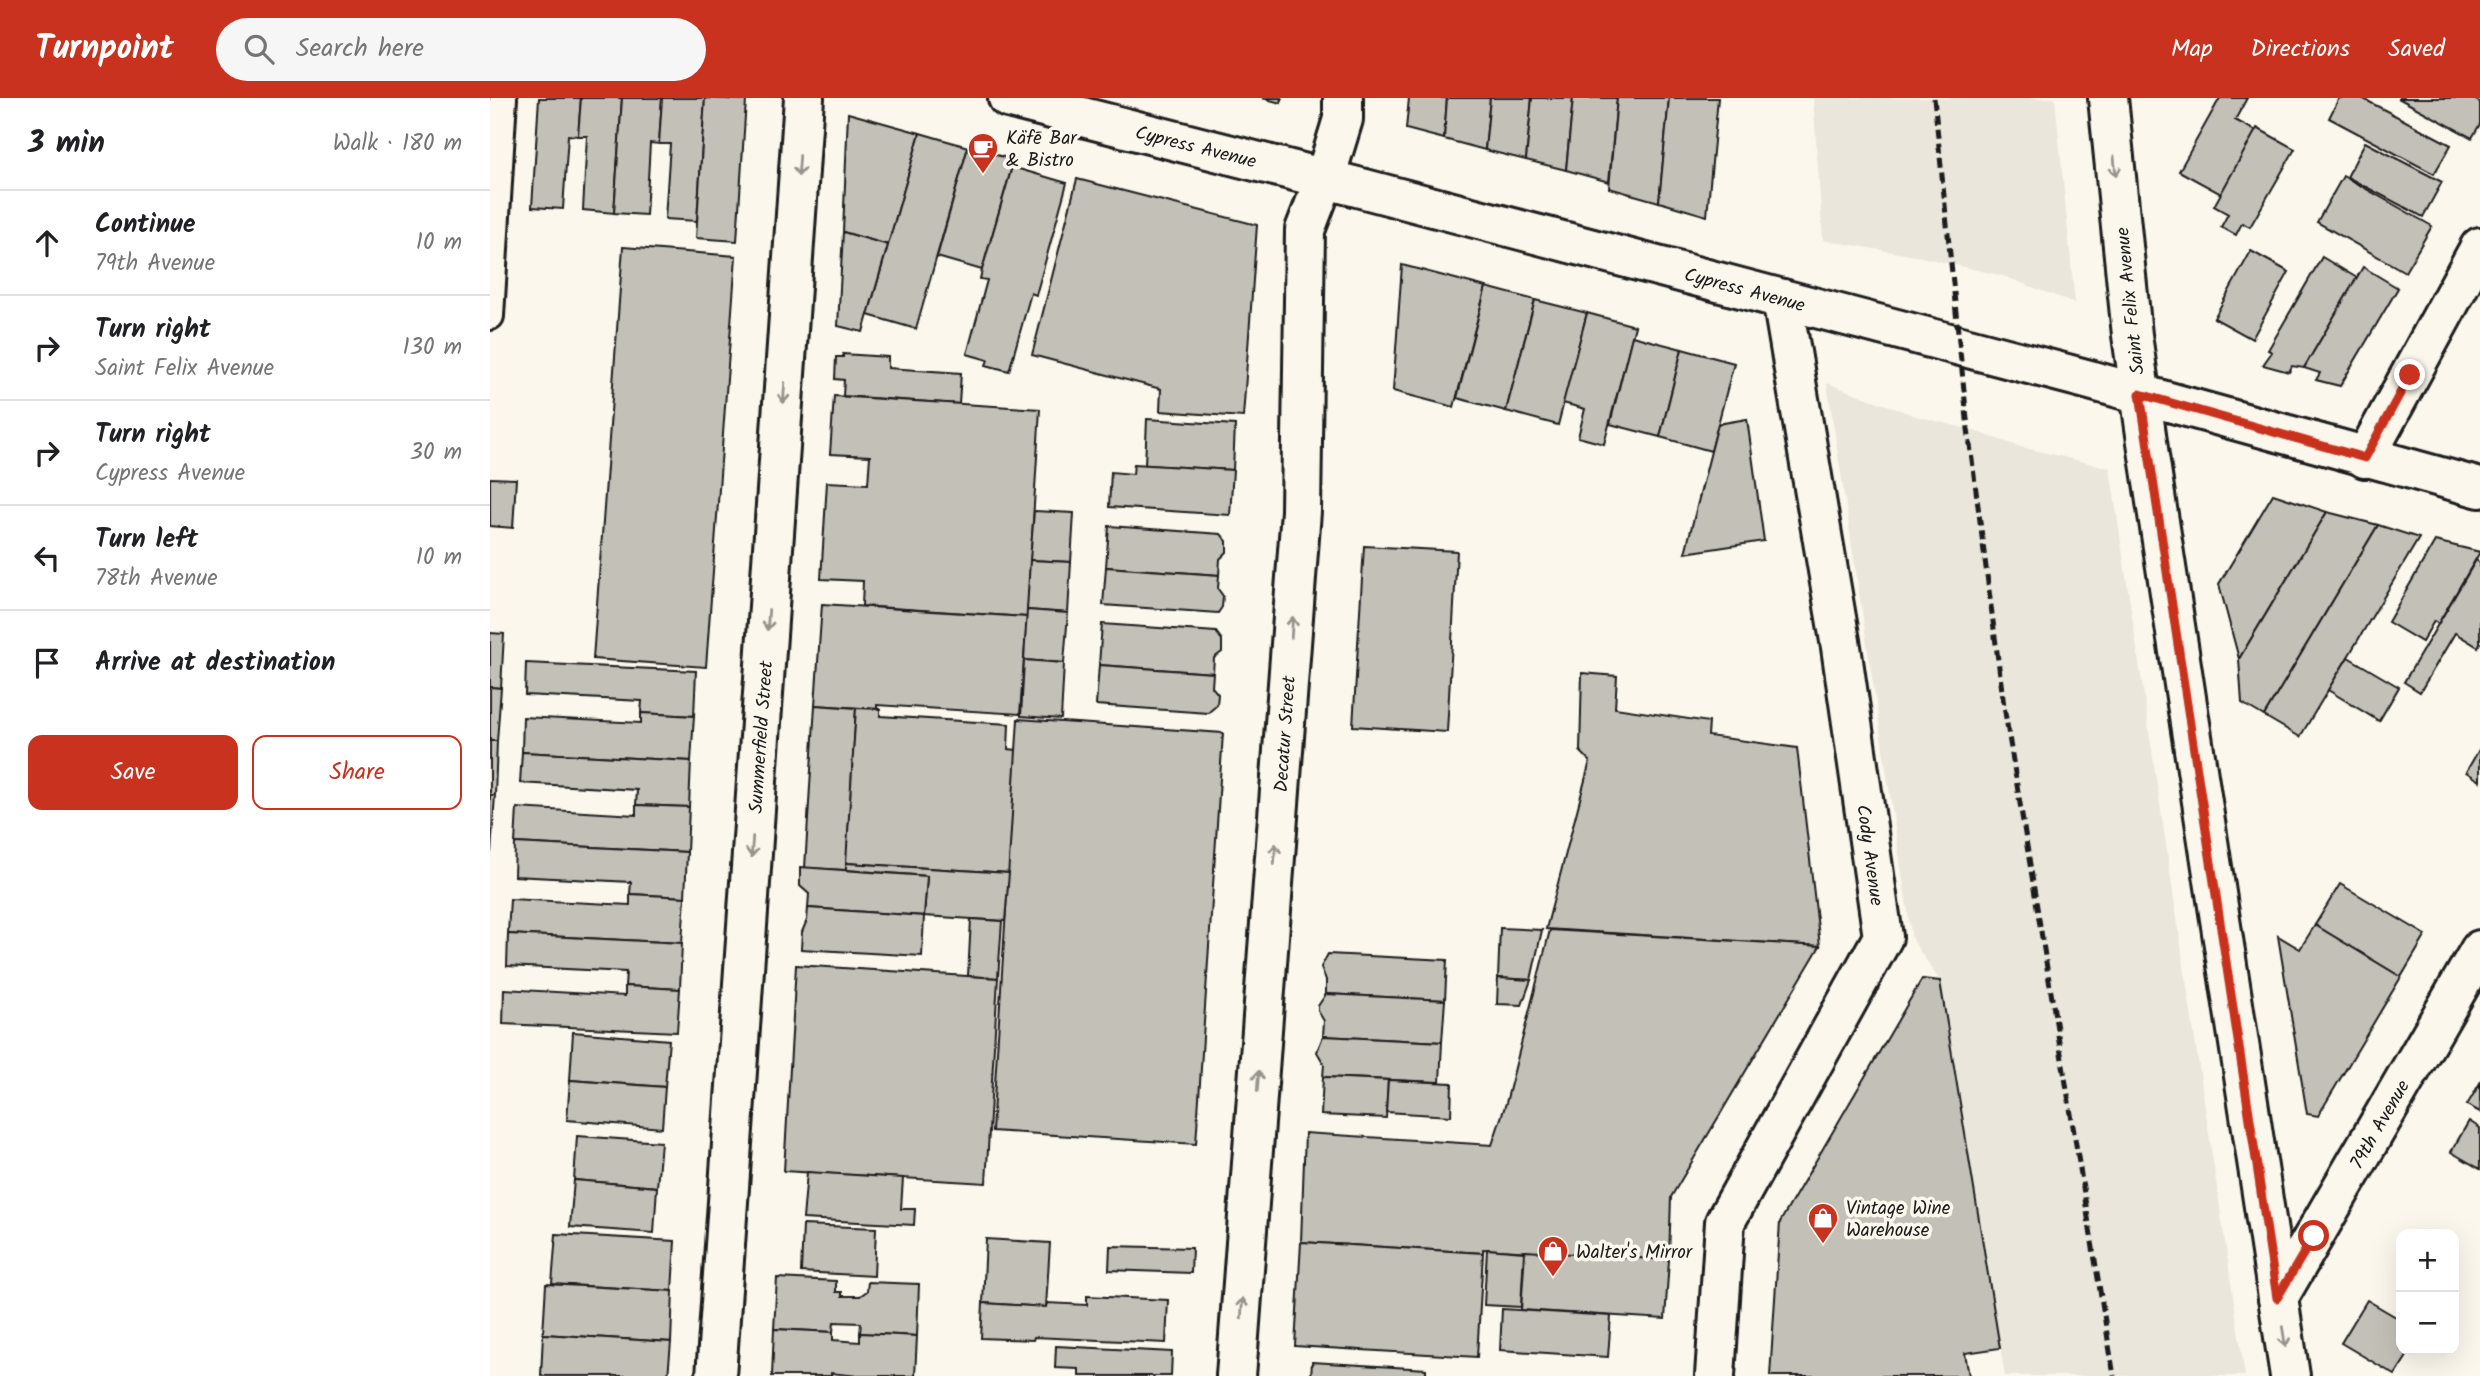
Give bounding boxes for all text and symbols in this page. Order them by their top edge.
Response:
search box [216,18,706,81]
text: Turnpoint [35,23,174,76]
text: Search here [296,28,424,70]
icon: search [240,30,278,68]
text: Map [2171,30,2213,69]
text: Directions [2251,30,2350,69]
text: Saved [2388,30,2445,69]
street label: Cypress Avenue [1132,118,1260,178]
text: 3 min [28,120,105,168]
place label: Käfē Bar & Bistro [1006,124,1078,176]
text: Walk · 180 m [333,126,462,162]
cafe icon: Käfē Bar & Bistro [966,131,1000,175]
one-way arrow [792,154,805,177]
one-way arrow [2109,154,2122,177]
text: Continue [95,204,196,246]
icon: ahead [28,224,66,262]
text: 10 m [416,225,462,261]
street label: Saint Felix Avenue [2108,225,2154,376]
text: 79th Avenue [95,246,215,282]
street label: Cypress Avenue [1681,260,1809,322]
text: Turn right [95,309,211,351]
icon: right [28,329,66,367]
text: 130 m [403,330,462,366]
text: Saint Felix Avenue [95,351,274,387]
route end [2394,359,2425,390]
one-way arrow [777,381,790,404]
text: Turn right [95,414,211,456]
icon: right [28,434,66,472]
text: 30 m [410,435,462,471]
text: Cypress Avenue [95,456,245,492]
text: Turn left [95,519,198,561]
icon: left [28,539,66,577]
text: 10 m [416,540,462,576]
text: 78th Avenue [95,561,218,597]
one-way arrow [761,608,774,631]
one-way arrow [1286,617,1299,639]
text: Arrive at destination [95,642,335,684]
icon: arrive [28,644,66,682]
street label: Summerfield Street [742,659,782,814]
street label: Decatur Street [1267,674,1305,793]
button: Save [28,735,238,810]
button: Share [252,735,462,810]
street label: Cody Avenue [1847,803,1891,908]
one-way arrow [746,835,759,858]
one-way arrow [1269,843,1282,866]
one-way arrow [1252,1070,1265,1093]
street label: 79th Avenue [2343,1074,2419,1175]
place label: Vintage Wine Warehouse [1846,1194,1951,1246]
shop icon: Vintage Wine Warehouse [1806,1201,1840,1245]
route start [2298,1220,2329,1251]
map controls [2396,1229,2459,1355]
button: + [2396,1229,2459,1292]
shop icon: Walter's Mirror [1536,1234,1570,1278]
place label: Walter's Mirror [1576,1238,1694,1268]
button: − [2396,1292,2459,1355]
one-way arrow [1235,1297,1248,1320]
one-way arrow [2278,1325,2291,1348]

